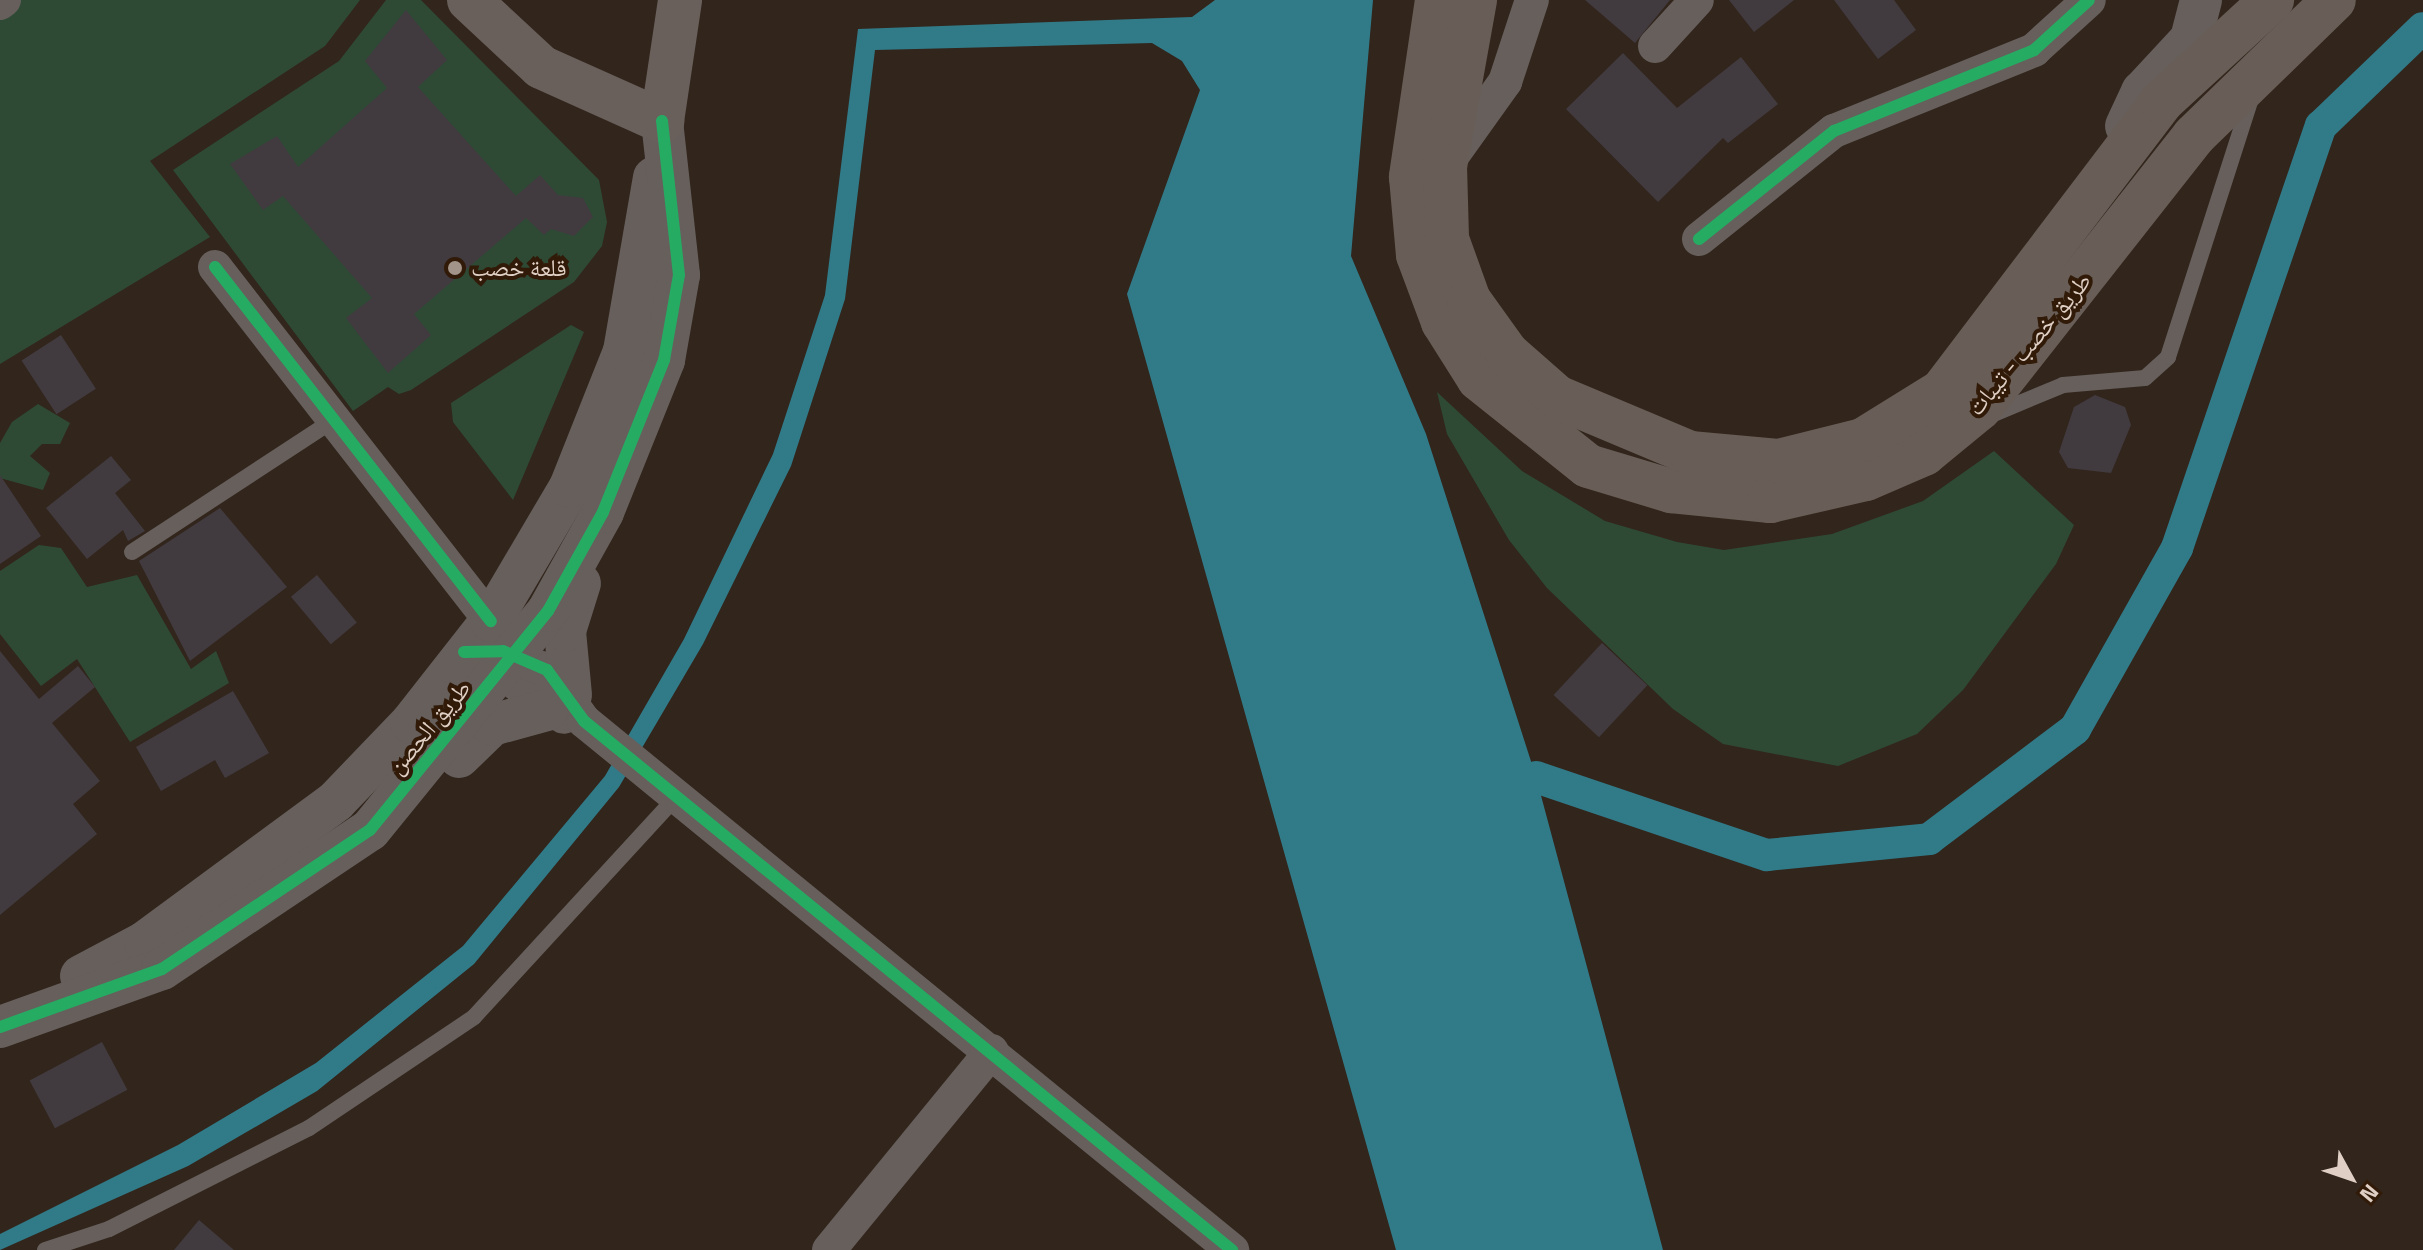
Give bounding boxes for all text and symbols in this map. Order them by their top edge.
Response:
place label: قلعة خصب [471,254,567,282]
marker: قلعة خصب [446,259,464,277]
street label: طريق خصب - تيبات [1961,267,2097,421]
street label: طريق الحصن [381,674,477,780]
north arrow [2311,1138,2391,1218]
text: N [2351,1177,2387,1210]

